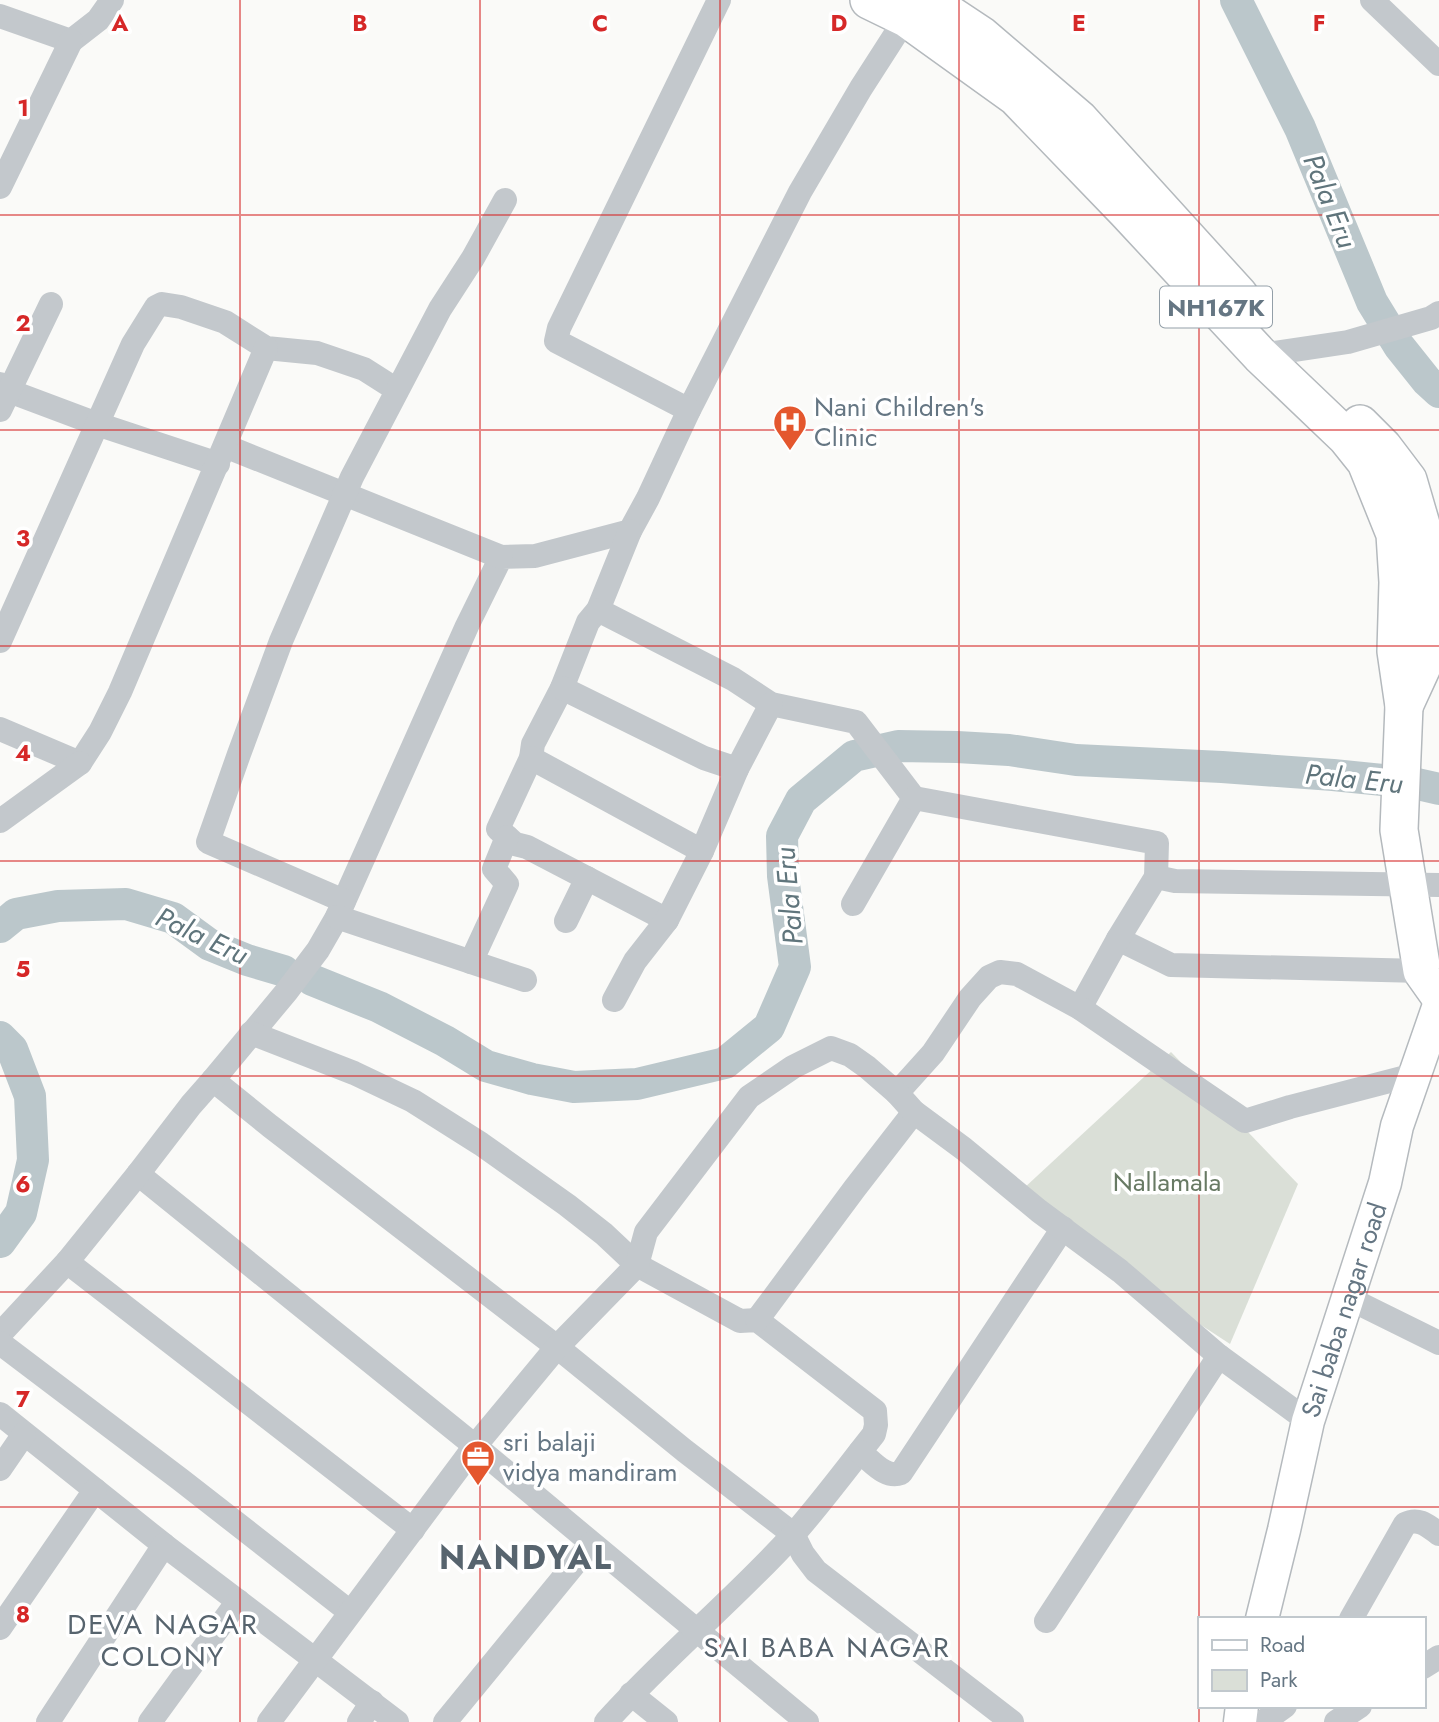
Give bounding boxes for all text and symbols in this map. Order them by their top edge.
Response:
text: A [111,6,129,40]
text: B [352,6,368,40]
text: C [592,6,608,40]
text: D [831,6,848,40]
text: E [1072,6,1086,40]
text: F [1313,6,1325,40]
text: 1 [17,91,29,125]
water label: Pala Eru [1293,148,1367,254]
road number: NH167K [1160,286,1272,328]
text: 2 [15,306,31,340]
place label: Nani Children's Clinic [814,388,984,456]
hospital icon: Nani Children's Clinic [771,403,809,452]
text: 3 [16,521,30,555]
text: 4 [15,736,31,770]
water label: Pala Eru [1303,753,1405,805]
water label: Pala Eru [764,845,814,947]
water label: Pala Eru [149,897,255,975]
text: 5 [16,952,30,986]
park label: Nallamala [1113,1163,1221,1201]
text: 6 [15,1167,31,1201]
street label: Sai baba nagar road [1291,1197,1397,1422]
text: 7 [16,1382,30,1416]
place label: sri balaji vidya mandiram [503,1423,678,1491]
office icon: sri balaji vidya mandiram [459,1438,497,1487]
district label: NANDYAL [439,1534,613,1581]
text: 8 [16,1597,30,1631]
district label: DEVA NAGAR COLONY [67,1604,259,1677]
legend [1198,1617,1425,1708]
district label: SAI BABA NAGAR [703,1627,951,1668]
text: Road [1260,1630,1305,1660]
text: Park [1260,1665,1298,1695]

